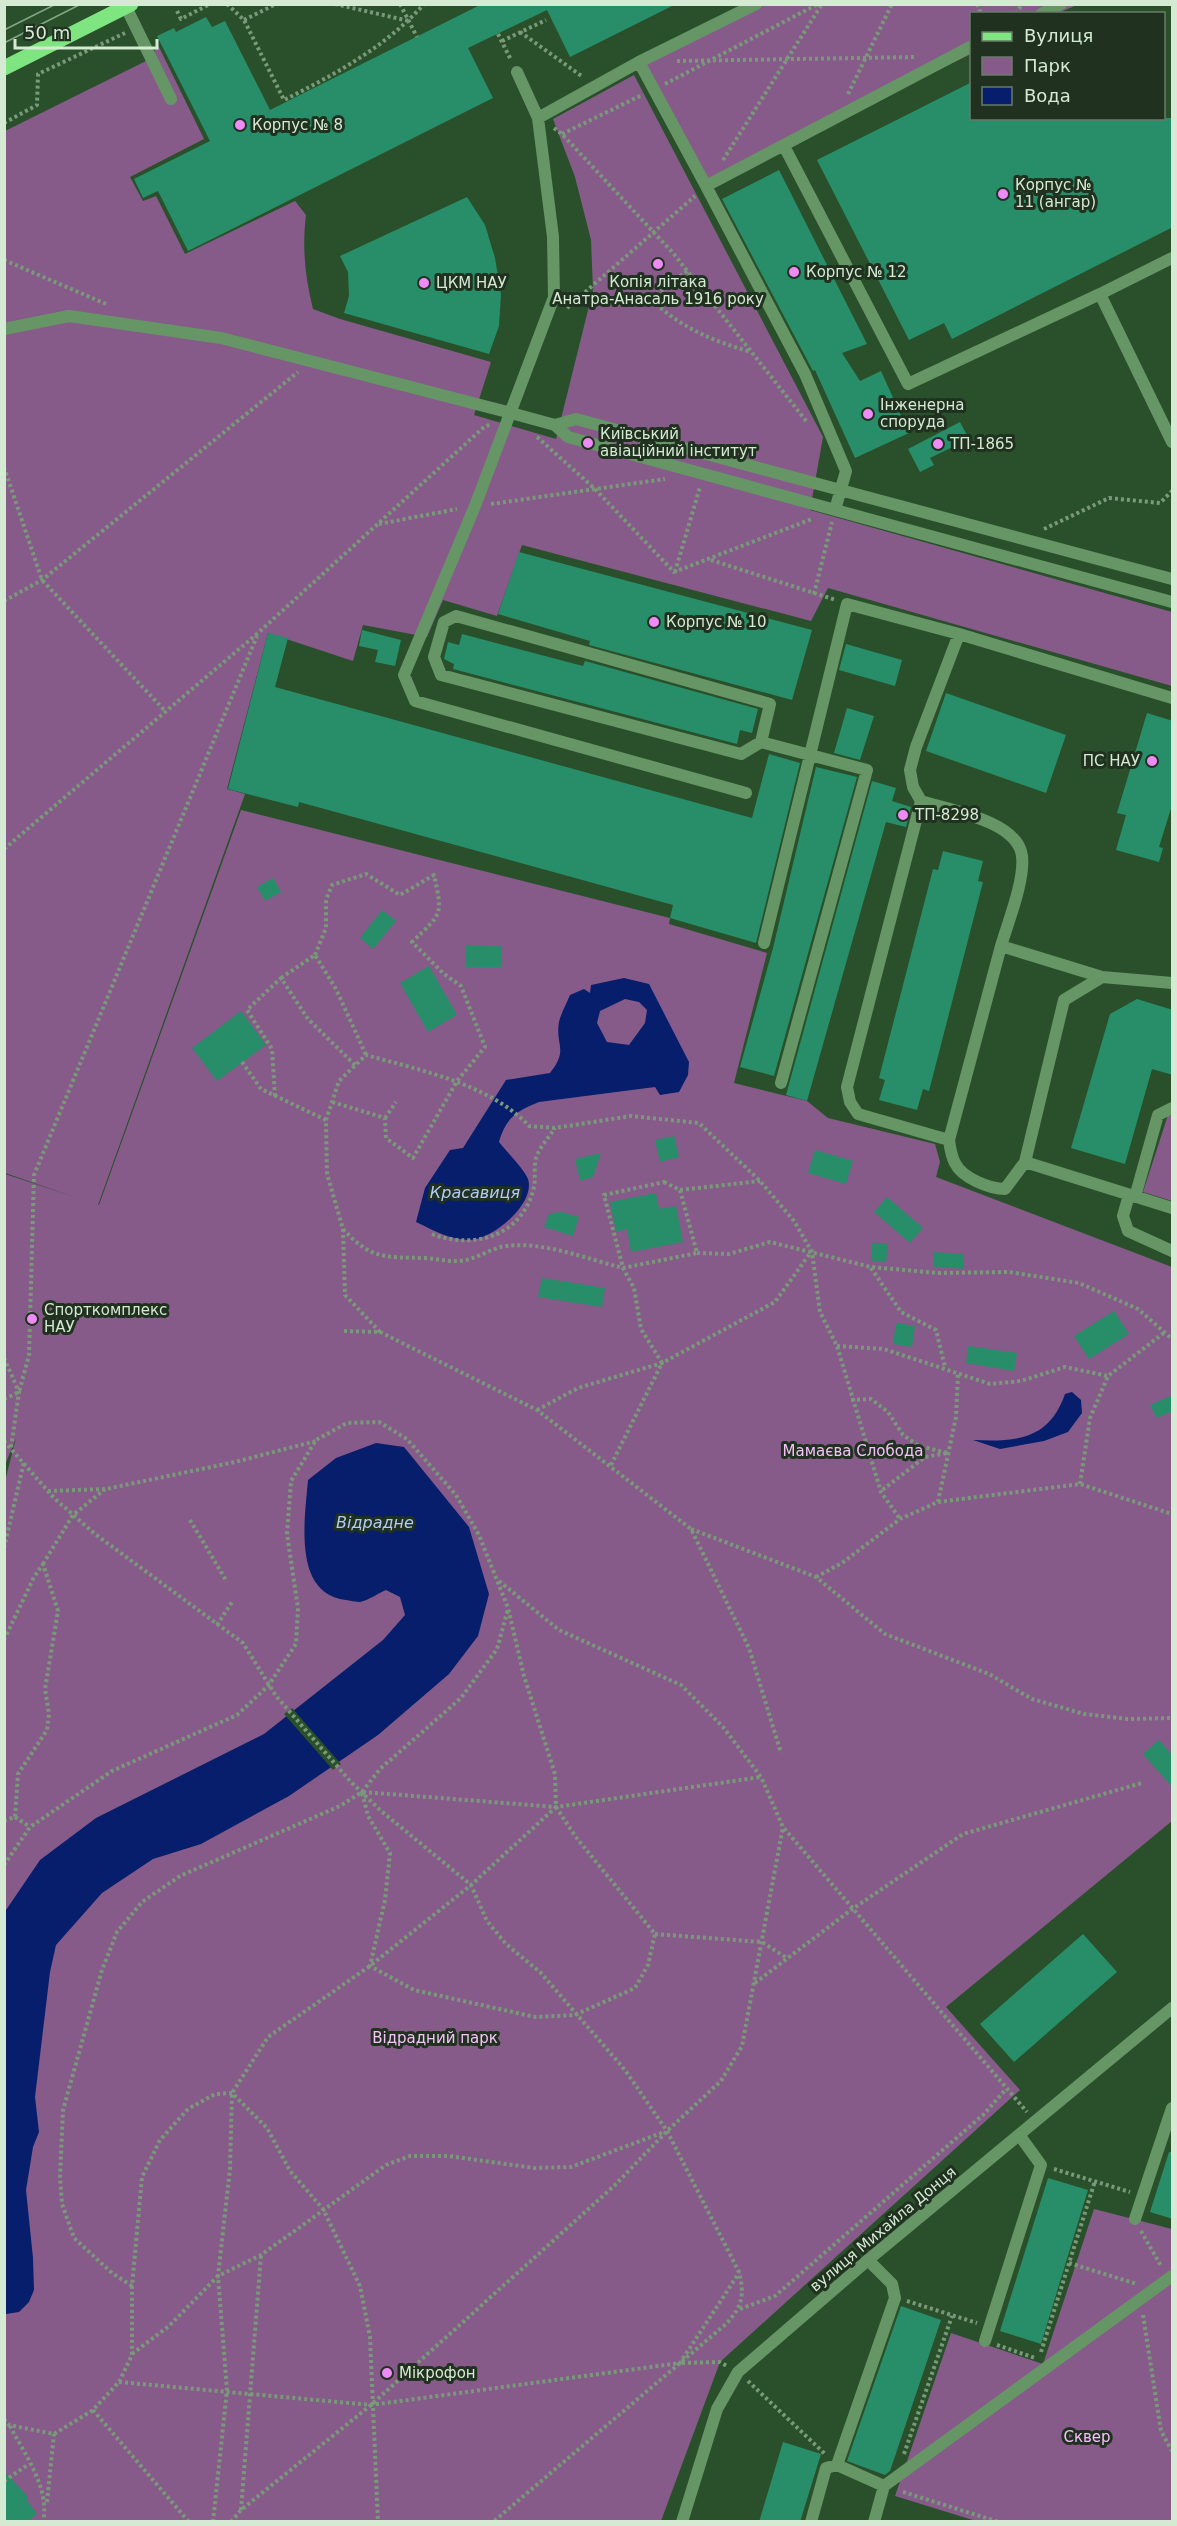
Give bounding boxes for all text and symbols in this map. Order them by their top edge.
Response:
scale bar [15,12,158,50]
legend [970,12,1165,120]
text: 50 m [24,22,70,43]
text: Вулиця [1024,25,1093,46]
text: Парк [1024,55,1071,76]
text: Вода [1024,85,1071,106]
place label: Корпус № 8 [252,116,343,134]
marker: Корпус № 8 [233,118,247,132]
place label: Корпус № 11 (ангар) [1015,176,1096,211]
marker: Корпус № 11 (ангар) [996,187,1010,201]
marker: Копія літака Анатра-Анасаль 1916 року [651,257,665,271]
place label: Корпус № 12 [806,263,907,281]
marker: Корпус № 12 [787,265,801,279]
place label: Копія літака Анатра-Анасаль 1916 року [552,273,764,308]
place label: ЦКМ НАУ [436,274,507,292]
marker: ЦКМ НАУ [417,276,431,290]
place label: Інженерна споруда [880,396,965,431]
marker: Інженерна споруда [861,407,875,421]
place label: Київський авіаційний інститут [600,425,757,460]
place label: ТП-1865 [949,435,1014,453]
marker: Київський авіаційний інститут [581,436,595,450]
marker: ТП-1865 [931,437,945,451]
place label: Корпус № 10 [666,613,767,631]
marker: Корпус № 10 [647,615,661,629]
place label: ПС НАУ [1083,752,1140,770]
marker: ПС НАУ [1145,754,1159,768]
place label: ТП-8298 [914,806,979,824]
marker: ТП-8298 [896,808,910,822]
water label: Красавиця [430,1183,521,1202]
place label: Спорткомплекс НАУ [44,1301,167,1336]
marker: Спорткомплекс НАУ [25,1312,39,1326]
park label: Мамаєва Слобода [783,1442,923,1460]
water label: Відрадне [336,1513,414,1532]
park label: Відрадний парк [372,2029,498,2047]
street label: вулиця Михайла Донця [806,2163,960,2295]
place label: Мікрофон [399,2364,476,2382]
marker: Мікрофон [380,2366,394,2380]
park label: Сквер [1063,2428,1111,2446]

